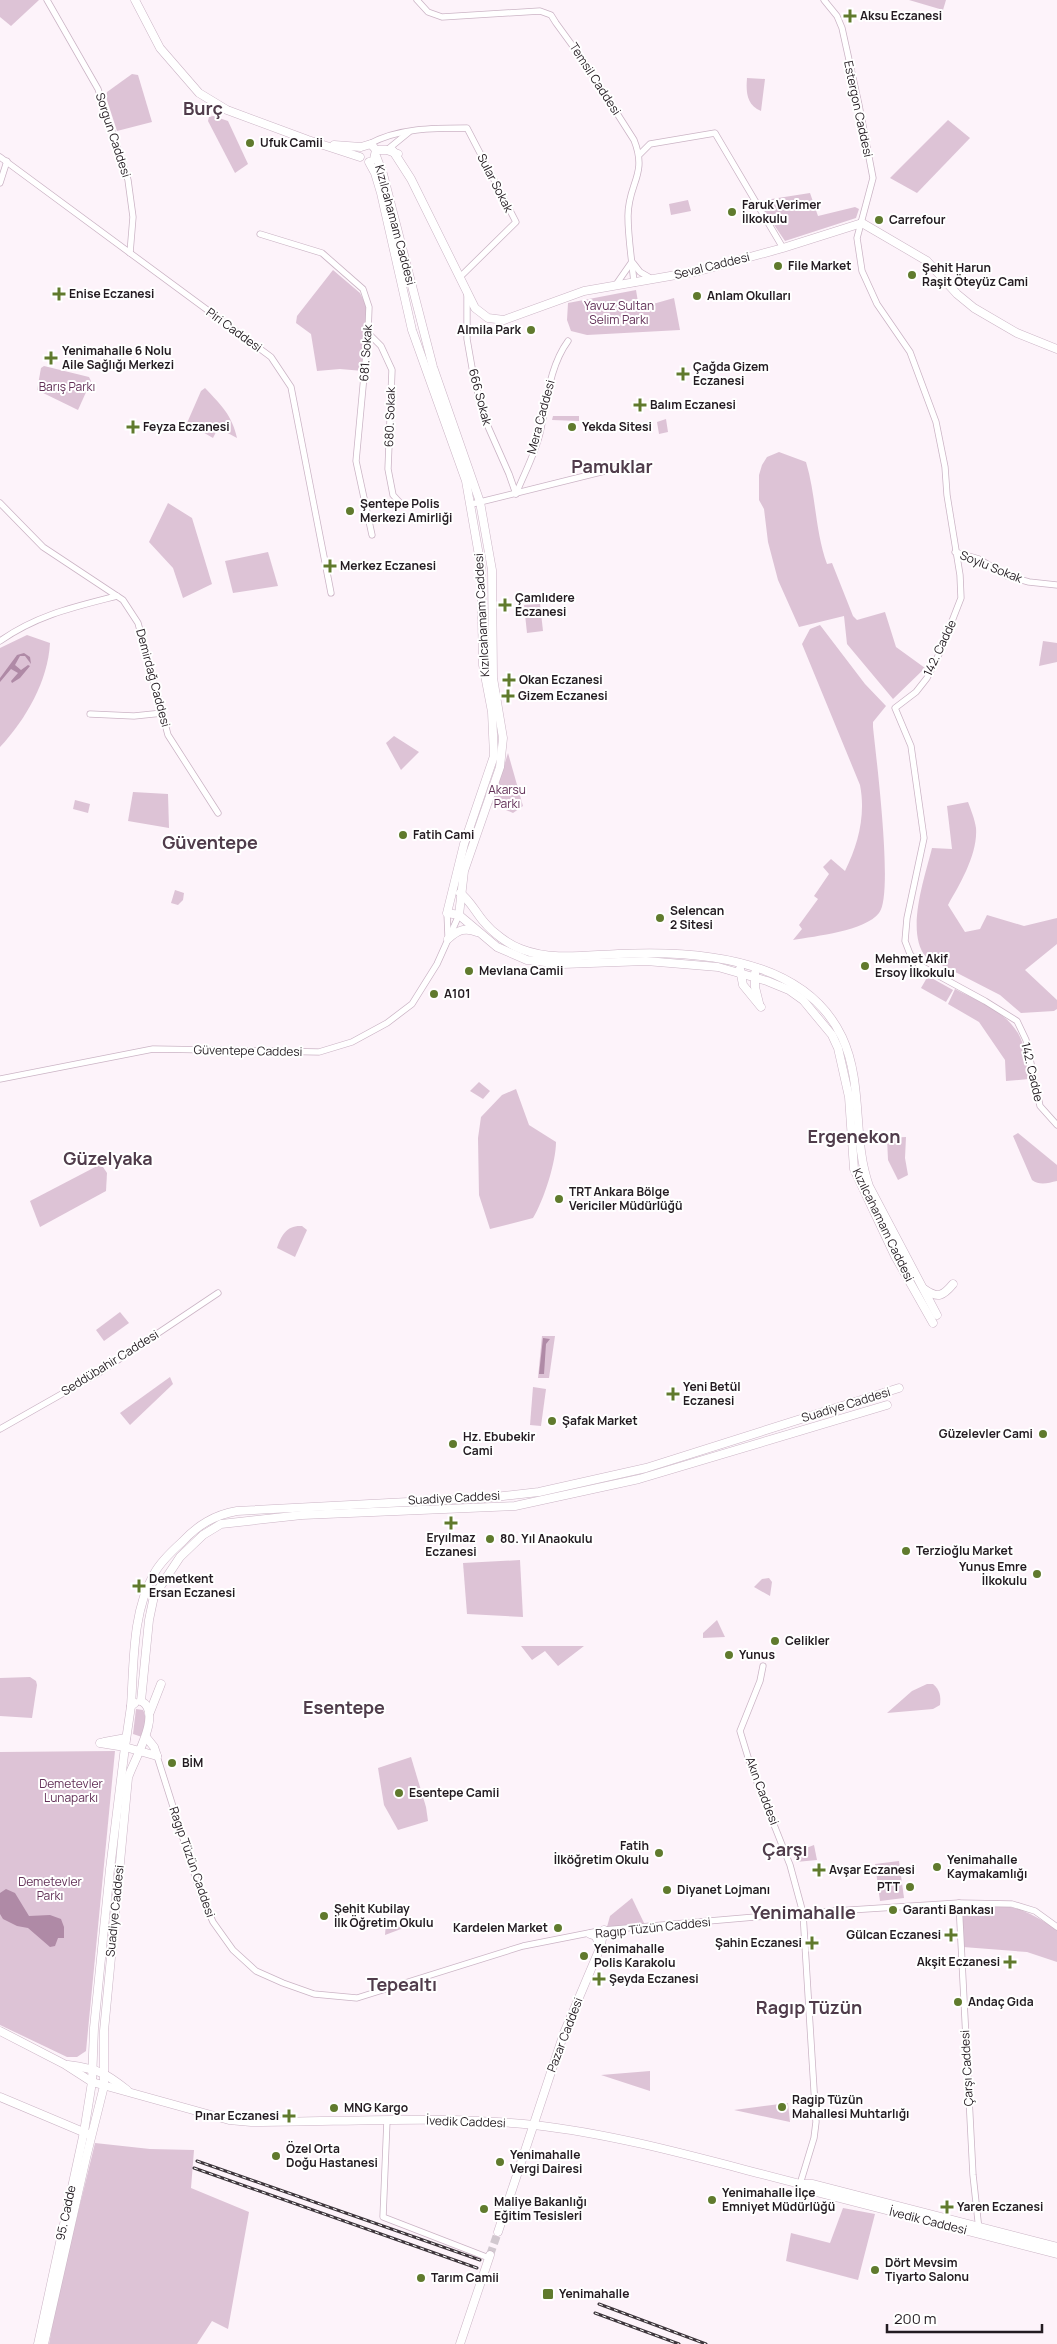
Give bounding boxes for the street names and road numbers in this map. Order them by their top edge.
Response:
street label: Temsil Caddesi [566,39,625,118]
street label: Estergon Caddesi [840,59,877,159]
street label: Sorgun Caddesi [92,90,135,179]
street label: Sular Sokak [473,150,518,216]
street label: Kızılcahamam Caddesi [371,163,420,287]
street label: Seval Caddesi [672,248,751,283]
street label: Piri Caddesi [203,304,266,356]
street label: 681. Sokak [355,323,376,382]
street label: 666 Sokak [465,367,496,428]
street label: Mera Caddesi [522,378,559,456]
street label: 680. Sokak [380,386,399,447]
street label: Soylu Sokak [957,546,1026,587]
street label: Kızılcahamam Caddesi [470,553,493,677]
street label: 142. Cadde [919,617,960,679]
street label: Demirdağ Caddesi [132,627,175,729]
street label: 142. Cadde [1017,1040,1048,1103]
street label: Güventepe Caddesi [193,1041,303,1060]
street label: Kızılcahamam Caddesi [849,1165,918,1284]
street label: Seddübahir Caddesi [58,1326,162,1399]
street label: Suadiye Caddesi [799,1383,892,1426]
street label: Suadiye Caddesi [407,1487,500,1508]
street label: Akın Caddesi [742,1754,783,1827]
street label: Ragıp Tüzün Caddesi [166,1804,219,1919]
street label: Suadiye Caddesi [101,1864,128,1958]
street label: Ragıp Tüzün Caddesi [594,1913,711,1942]
street label: Pazar Caddesi [543,1995,587,2075]
street label: Çarşı Caddesi [956,2029,977,2107]
street label: İvedik Caddesi [426,2112,506,2131]
street label: 95. Cadde [51,2184,80,2242]
street label: İvedik Caddesi [887,2203,969,2238]

